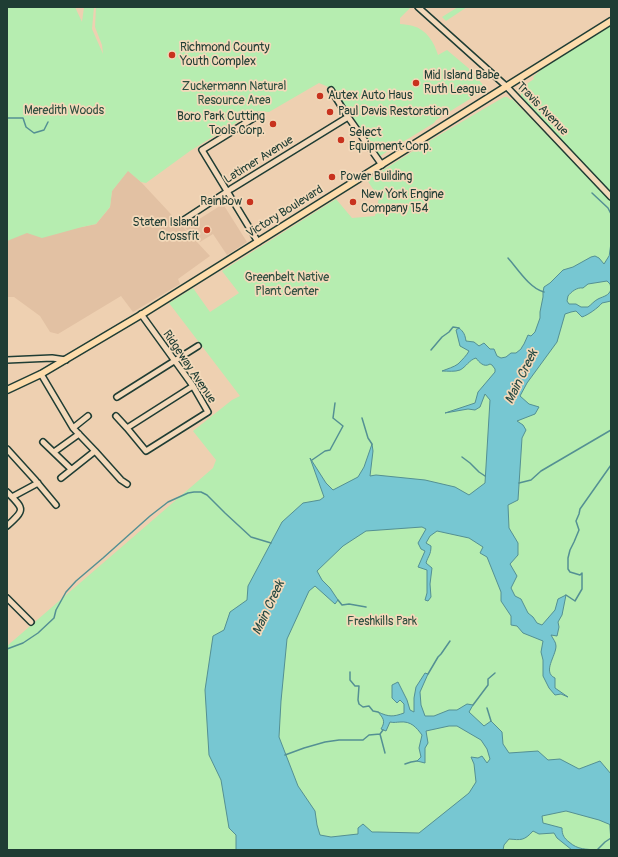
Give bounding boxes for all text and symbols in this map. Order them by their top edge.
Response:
place label: Richmond County Youth Complex [180,41,270,69]
marker: Richmond County Youth Complex [167,50,177,60]
place label: Mid Island Babe Ruth League [424,69,500,97]
marker: Mid Island Babe Ruth League [411,78,421,88]
street label: Travis Avenue [513,79,571,139]
park label: Zuckermann Natural Resource Area [182,80,286,108]
place label: Autex Auto Haus [328,89,412,103]
marker: Autex Auto Haus [315,91,325,101]
park label: Meredith Woods [24,104,104,118]
place label: Paul Davis Restoration [338,105,449,119]
marker: Paul Davis Restoration [325,107,335,117]
place label: Boro Park Cutting Tools Corp. [177,110,265,138]
marker: Boro Park Cutting Tools Corp. [268,119,278,129]
place label: Select Equipment Corp. [349,126,432,154]
street label: Latimer Avenue [222,133,296,187]
marker: Select Equipment Corp. [336,135,346,145]
place label: Power Building [340,170,412,184]
marker: Power Building [327,172,337,182]
street label: Victory Boulevard [244,183,326,241]
place label: New York Engine Company 154 [361,188,444,216]
place label: Rainbow [200,195,242,209]
marker: Rainbow [245,197,255,207]
marker: New York Engine Company 154 [348,197,358,207]
place label: Staten Island Crossfit [133,216,199,244]
marker: Staten Island Crossfit [202,225,212,235]
park label: Greenbelt Native Plant Center [245,271,329,299]
street label: Ridgeway Avenue [159,328,219,406]
water label: Main Creek [502,347,542,407]
water label: Main Creek [250,578,288,638]
park label: Freshkills Park [347,615,417,629]

